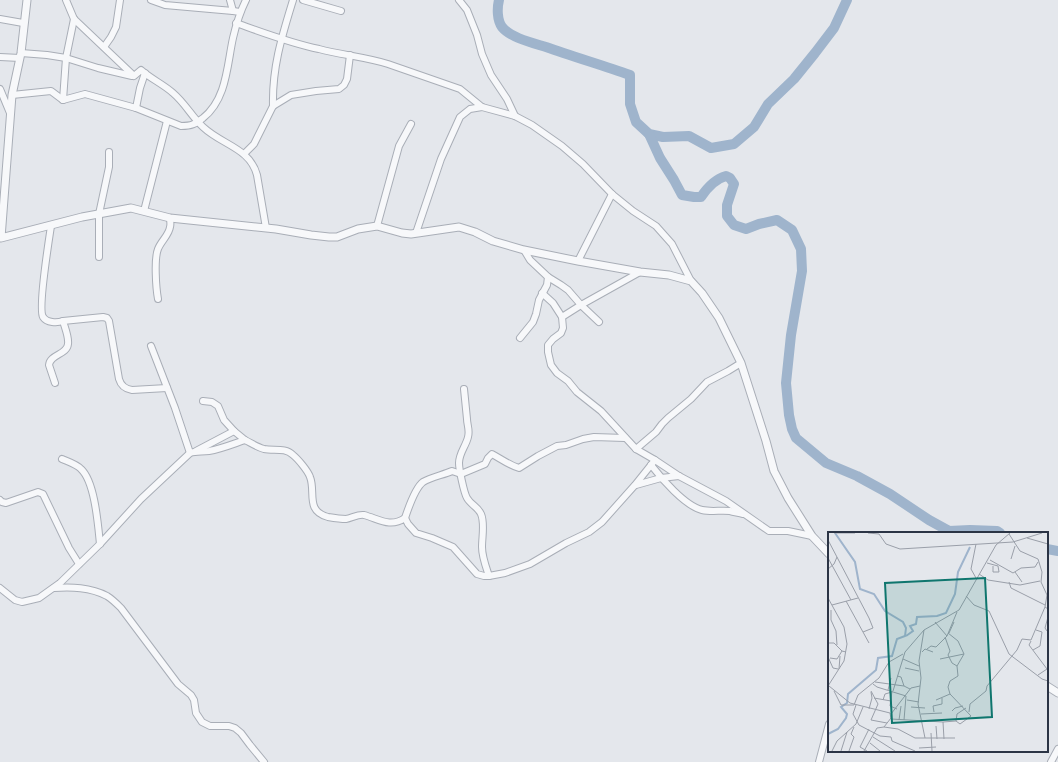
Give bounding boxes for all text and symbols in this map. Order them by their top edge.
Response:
inset map [828,532,1048,752]

